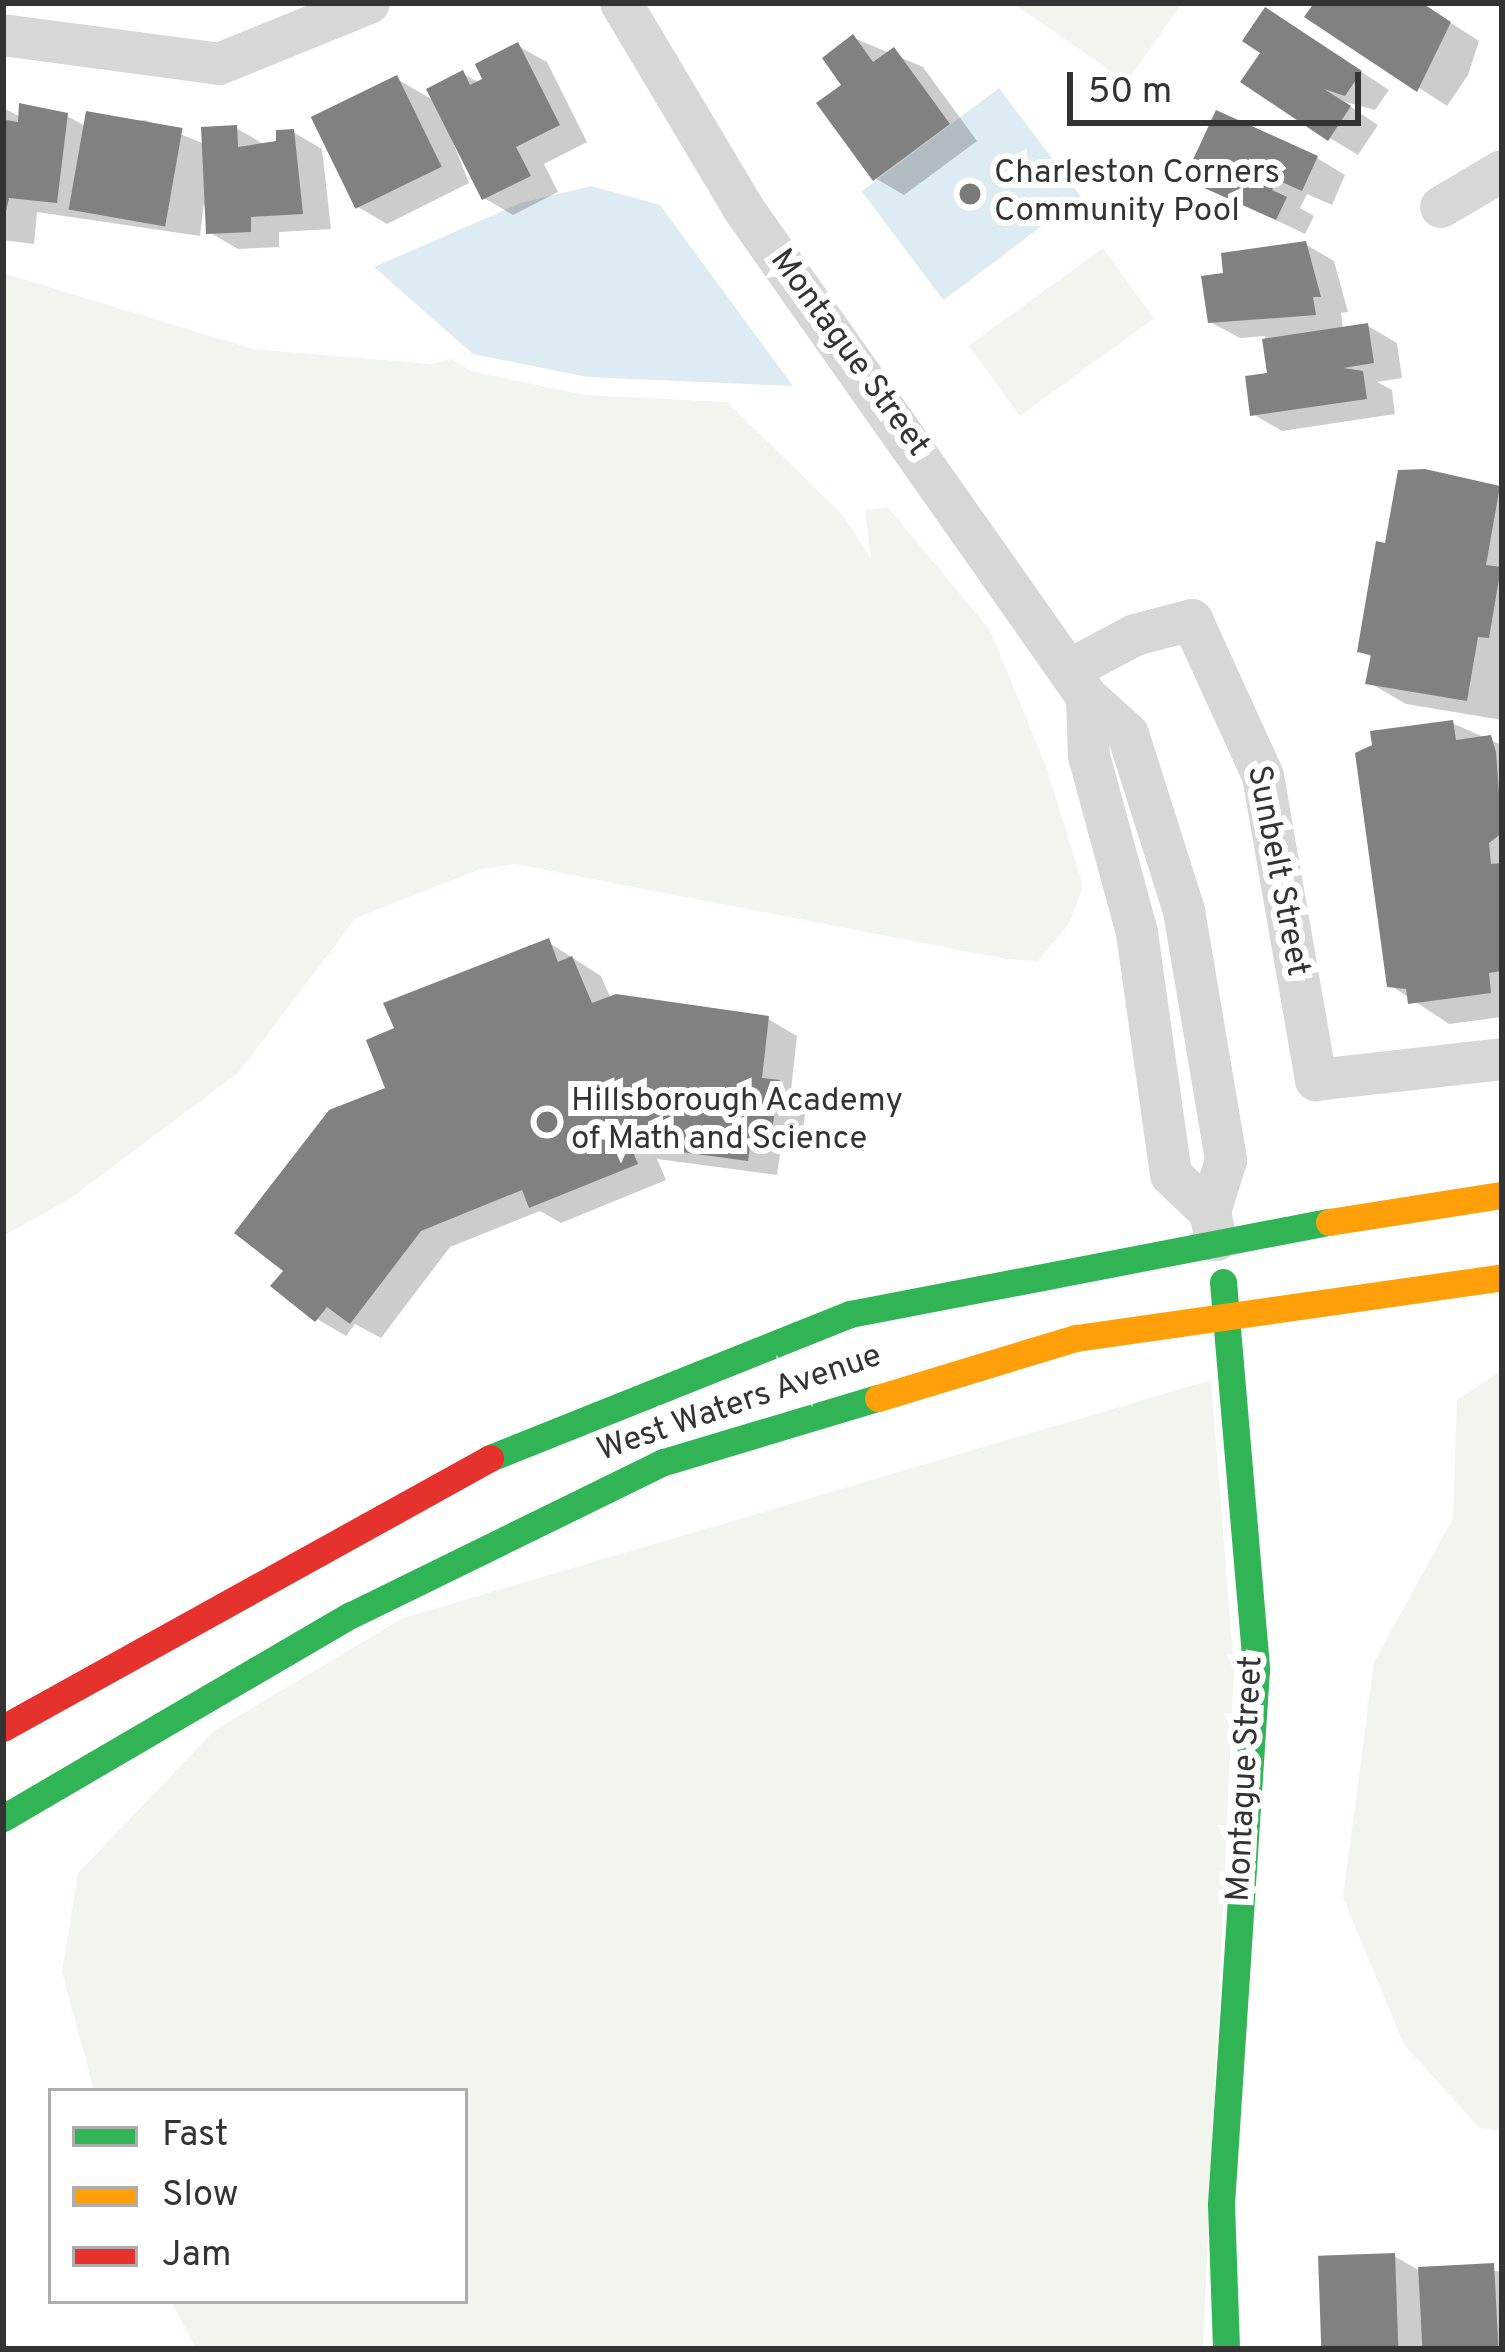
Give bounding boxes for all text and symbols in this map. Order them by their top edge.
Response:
scale bar [1073,48,1367,122]
text: 50 m [1088,70,1172,116]
place label: Charleston Corners Community Pool [994,155,1280,233]
marker: Charleston Corners Community Pool [957,181,983,207]
street label: Montague Street [760,243,936,465]
street label: Sunbelt Street [1236,762,1316,980]
place label: Hillsborough Academy of Math and Science [571,1083,904,1161]
marker: Hillsborough Academy of Math and Science [534,1109,560,1135]
street label: West Waters Avenue [592,1337,888,1473]
street label: Montague Street [1221,1655,1273,1903]
legend [48,2088,468,2304]
text: Fast [162,2113,228,2159]
text: Slow [162,2173,238,2219]
text: Jam [162,2233,232,2279]

